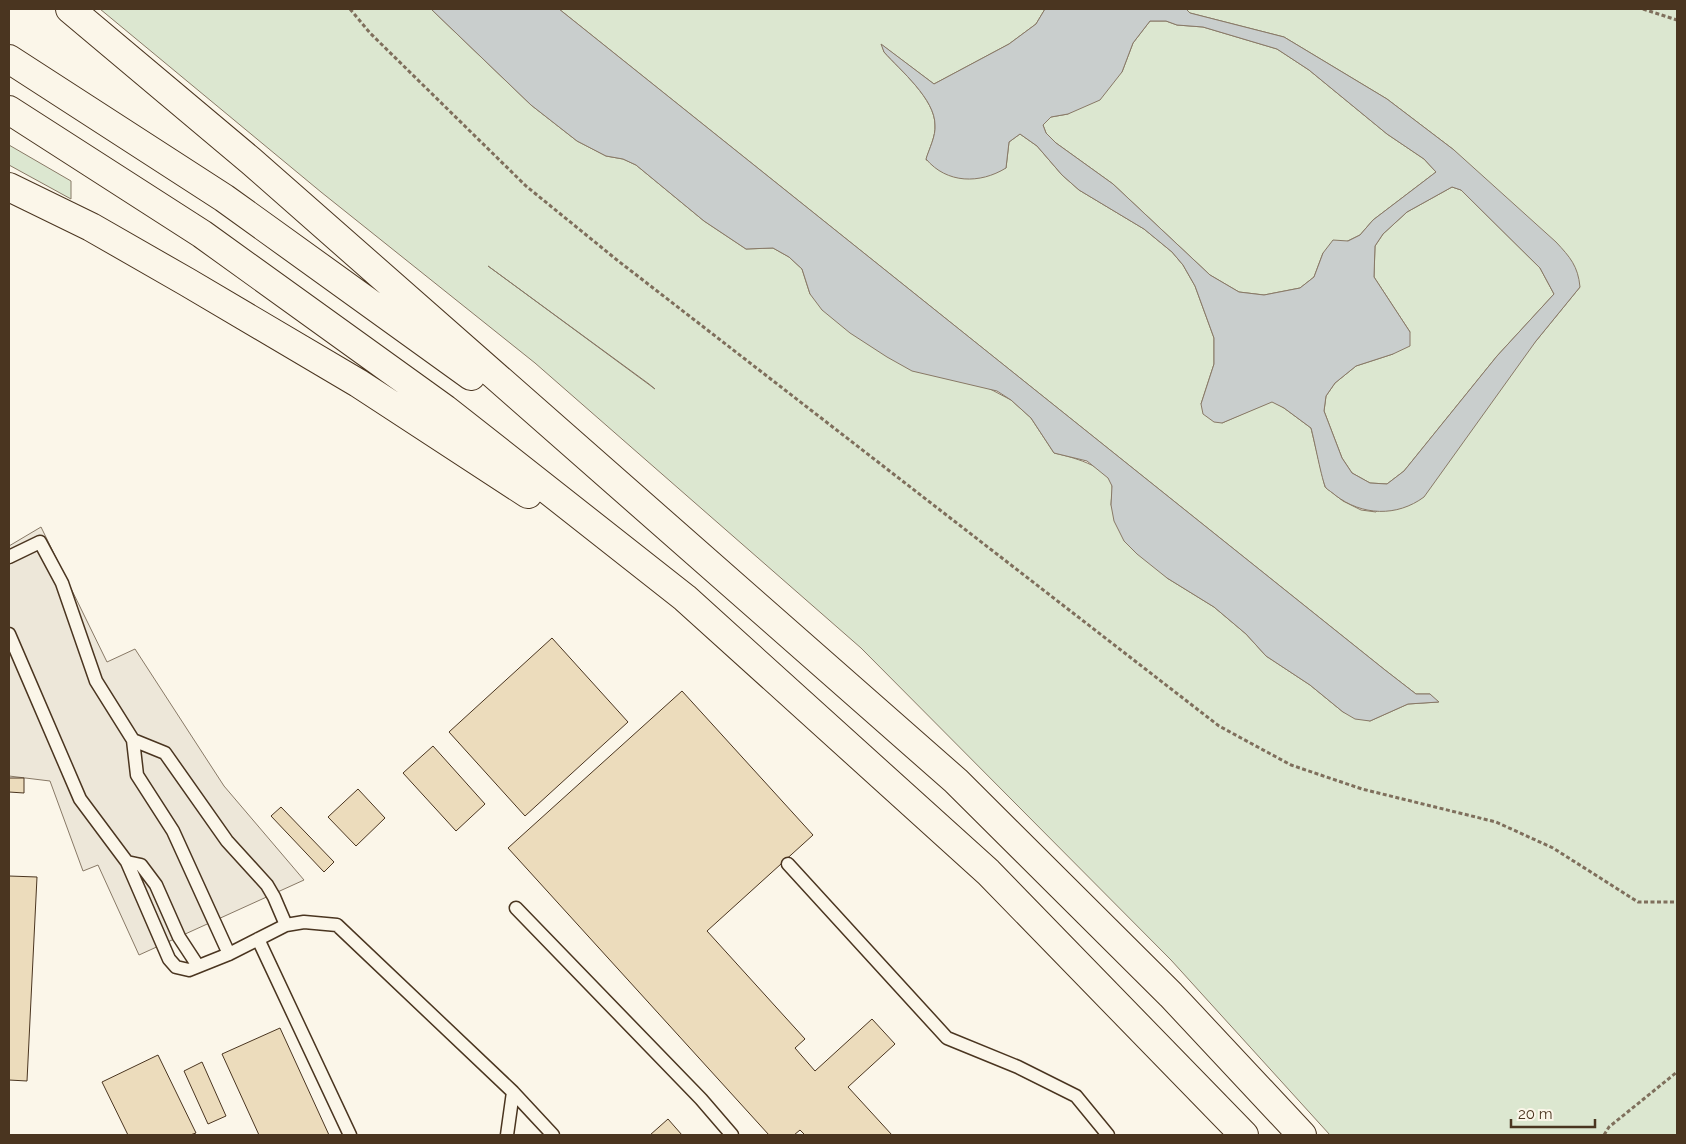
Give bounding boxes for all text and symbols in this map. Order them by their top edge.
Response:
scale bar [1511,1096,1595,1128]
text: 20 m [1518,1105,1553,1123]

